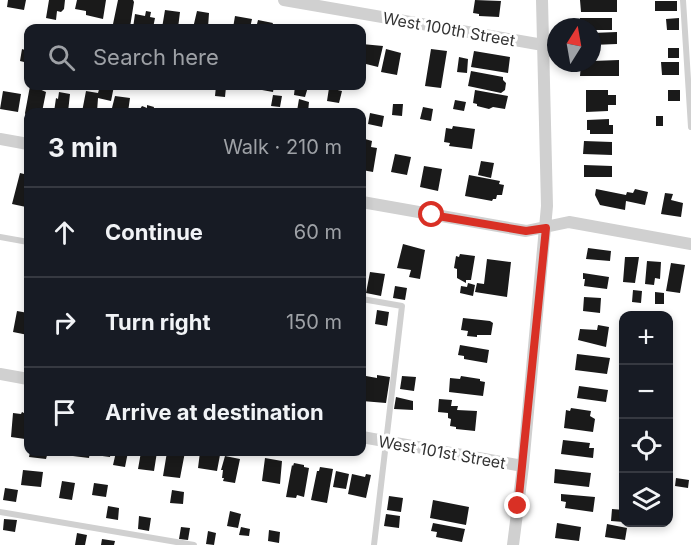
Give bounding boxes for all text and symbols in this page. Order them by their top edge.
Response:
street label: West 100th Street [381,8,517,50]
north arrow [547,18,601,72]
search box [24,24,366,90]
icon: search [45,41,78,74]
text: Search here [93,44,219,70]
text: 3 min [48,132,118,163]
text: Walk · 210 m [223,135,342,159]
route start [418,201,444,227]
icon: ahead [48,216,81,249]
text: Continue [105,219,203,245]
text: 60 m [294,220,342,244]
icon: right [48,306,81,339]
text: Turn right [105,309,211,335]
text: 150 m [286,310,342,334]
map controls [619,311,673,527]
button: + [619,311,673,365]
button: − [619,365,673,419]
icon: arrive [48,396,81,429]
text: Arrive at destination [105,399,324,425]
button: locate [619,419,673,473]
street label: West 101st Street [377,431,507,473]
button: layers [619,473,673,527]
route end [504,492,530,518]

